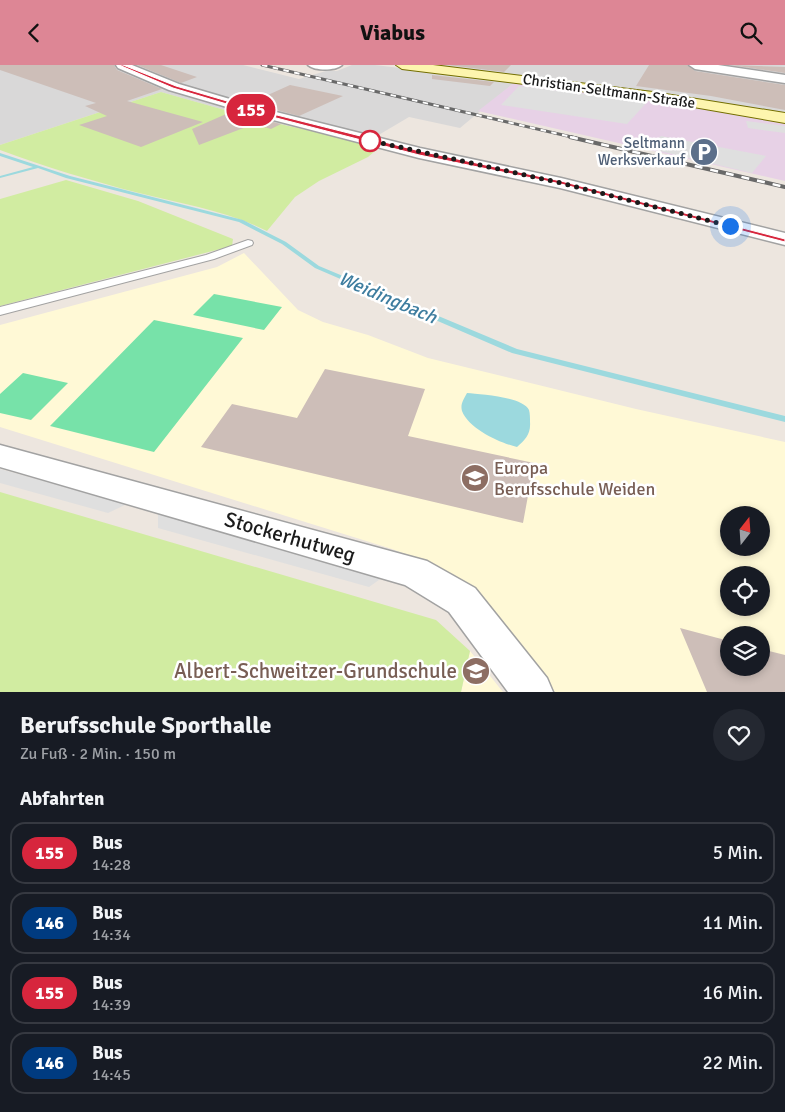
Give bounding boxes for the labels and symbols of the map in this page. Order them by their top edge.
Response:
street label: Christian-Seltmann-Straße [522,70,696,112]
line badge: 155 [222,94,280,126]
unlabelled marker [359,130,381,152]
place label: Seltmann Werksverkauf [598,134,686,169]
parking icon: Seltmann Werksverkauf [689,137,719,167]
your location [718,214,743,239]
water label: Weidingbach [335,266,441,330]
place label: Europa Berufsschule Weiden [494,457,655,500]
school or university icon: Europa Berufsschule Weiden [460,463,490,493]
street label: Stockerhutweg [222,506,358,568]
north arrow [720,506,770,556]
school or university icon: Albert-Schweitzer-Grundschule [461,656,491,686]
place label: Albert-Schweitzer-Grundschule [174,658,457,684]

